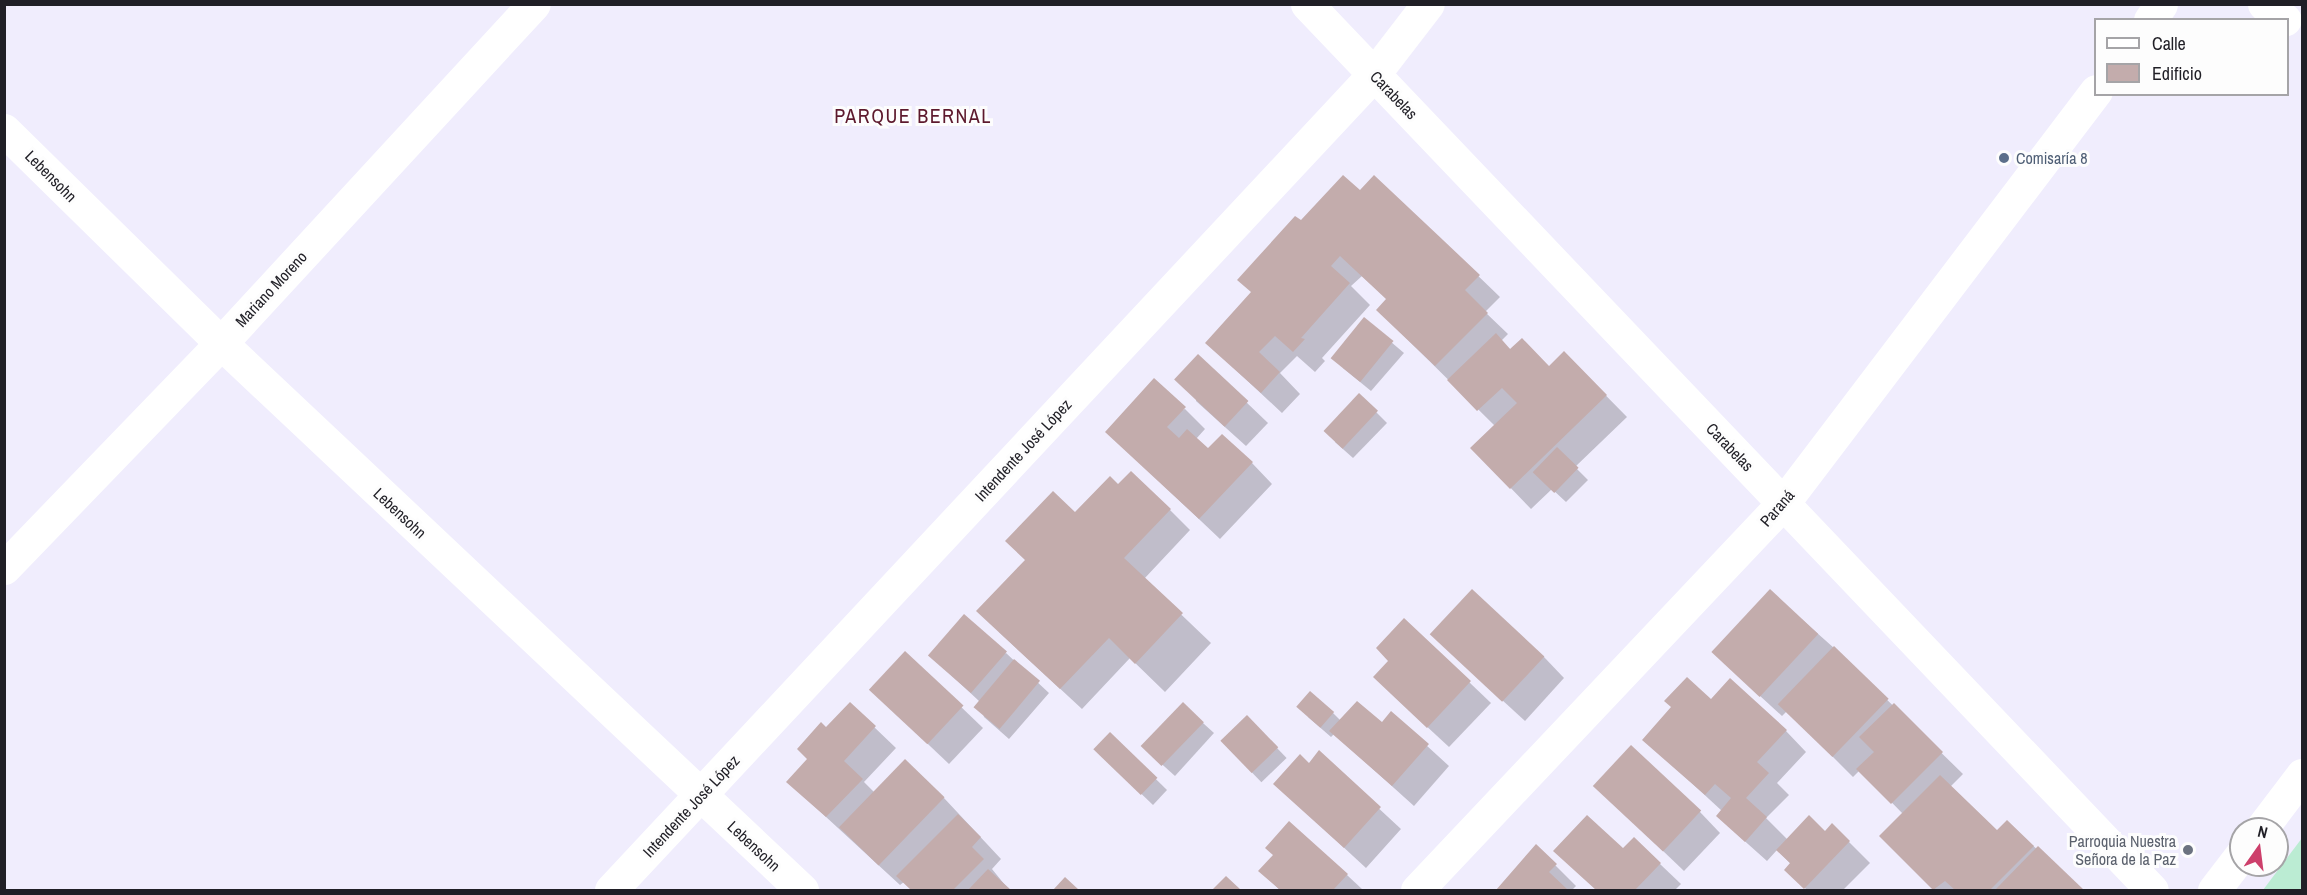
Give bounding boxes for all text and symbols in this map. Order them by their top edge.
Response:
legend [2094,18,2289,96]
text: Calle [2152,31,2186,56]
text: Edificio [2152,61,2202,86]
street label: Carabelas [1366,67,1422,123]
district label: PARQUE BERNAL [834,103,992,127]
street label: Lebensohn [21,146,81,206]
place label: Comisaría 8 [2016,148,2087,168]
marker: Comisaría 8 [1997,151,2011,165]
street label: Mariano Moreno [231,247,311,331]
street label: Intendente José López [971,395,1075,505]
street label: Carabelas [1702,419,1758,475]
street label: Lebensohn [370,484,430,542]
street label: Paraná [1756,486,1798,530]
street label: Intendente José López [639,751,743,861]
street label: Lebensohn [724,817,784,875]
north arrow [2229,817,2289,877]
text: N [2256,820,2270,843]
place label: Parroquia Nuestra Señora de la Paz [2069,831,2176,869]
marker: Parroquia Nuestra Señora de la Paz [2181,843,2195,857]

